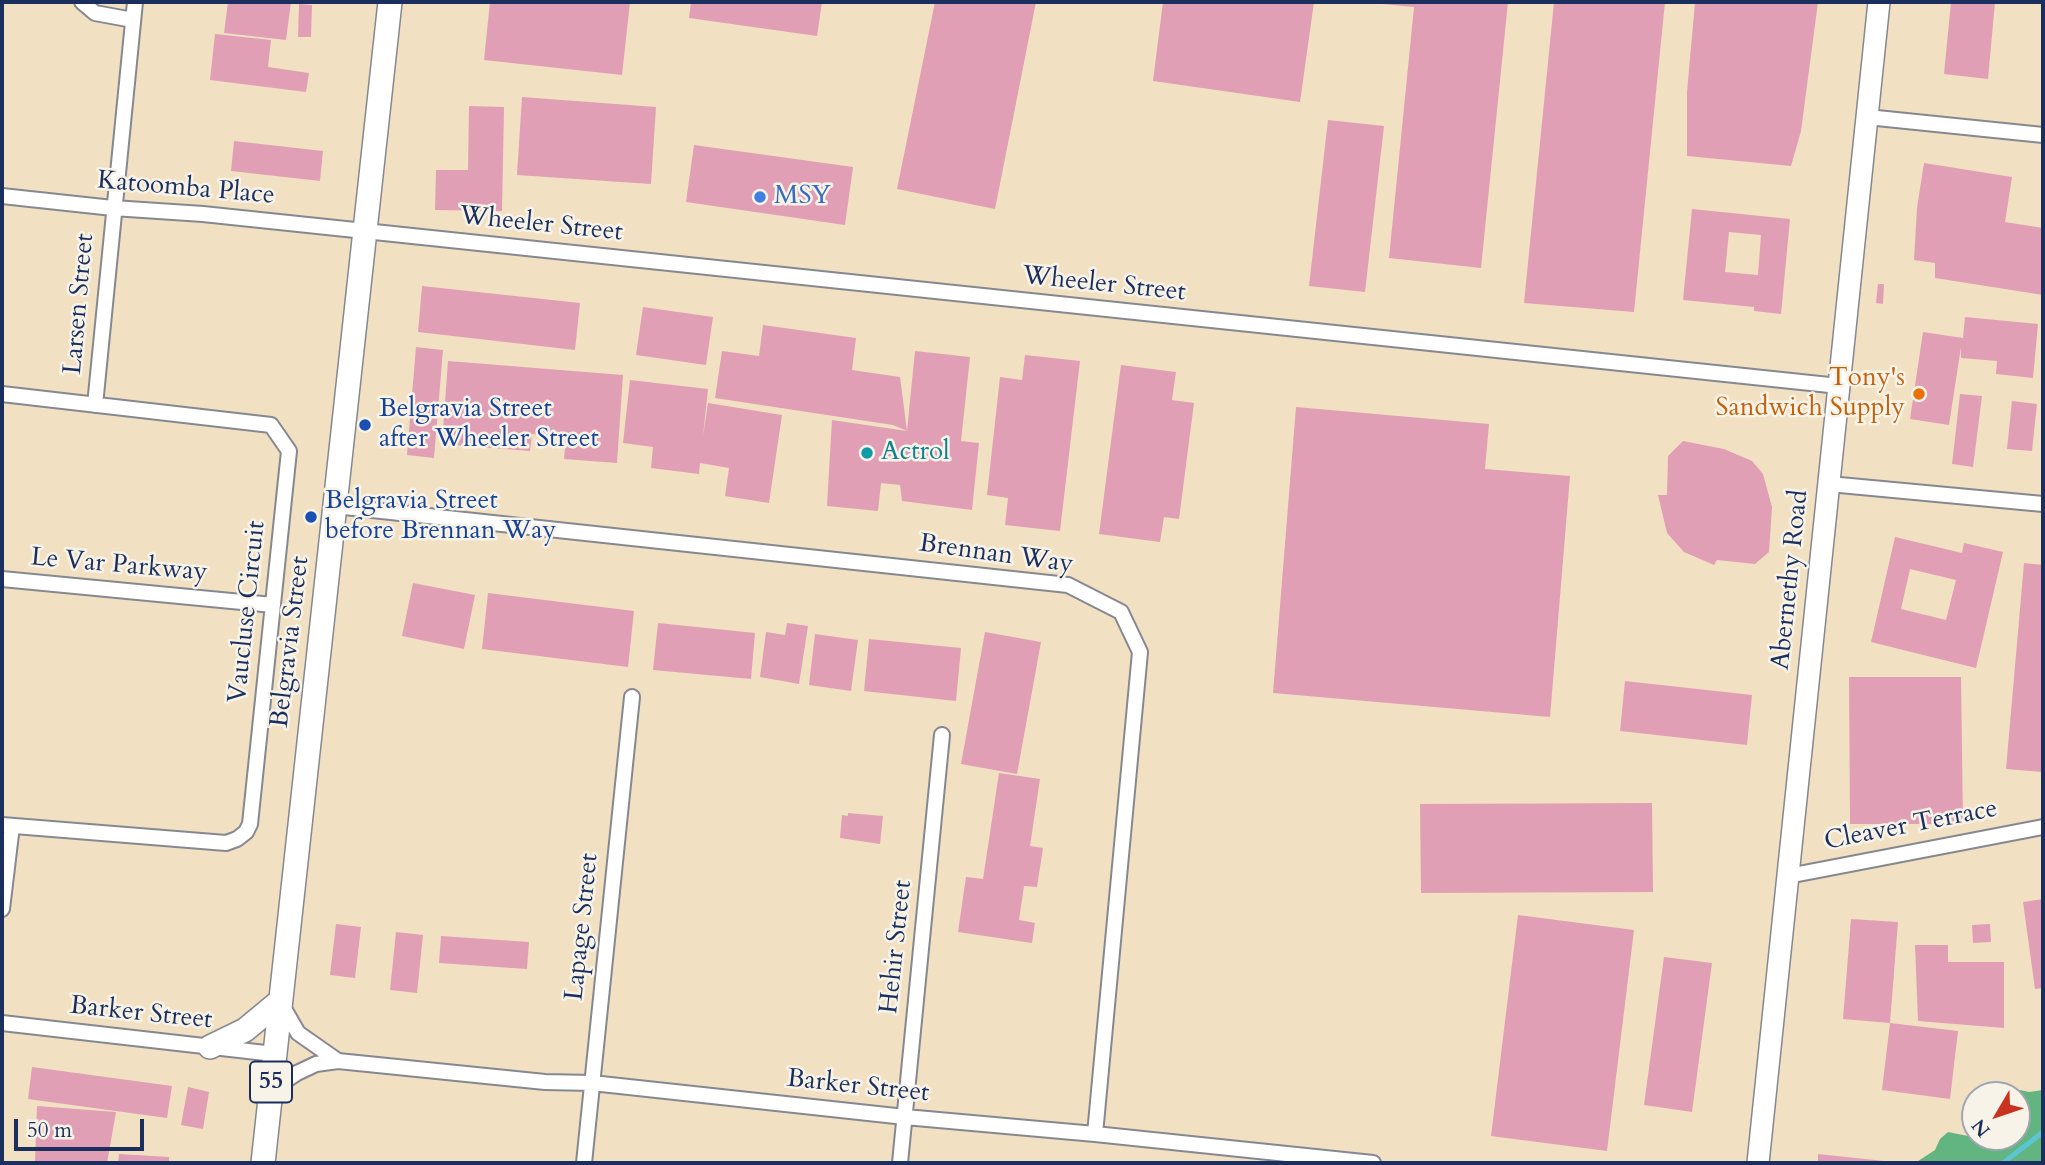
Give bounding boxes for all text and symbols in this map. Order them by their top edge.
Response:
street label: Katoomba Place [96,166,276,212]
place label: MSY [774,181,831,213]
marker: MSY [752,189,768,205]
street label: Wheeler Street [458,201,624,249]
street label: Larsen Street [58,232,102,376]
street label: Wheeler Street [1021,261,1187,309]
place label: Tony's Sandwich Supply [1716,363,1905,424]
marker: Tony's Sandwich Supply [1911,386,1927,402]
place label: Belgravia Street after Wheeler Street [379,394,599,456]
marker: Belgravia Street after Wheeler Street [357,417,373,433]
place label: Actrol [881,437,950,469]
marker: Actrol [859,445,875,461]
place label: Belgravia Street before Brennan Way [325,486,556,548]
street label: Abernethy Road [1766,489,1816,671]
marker: Belgravia Street before Brennan Way [303,509,319,525]
street label: Vaucluse Circuit [223,519,273,705]
street label: Brennan Way [917,529,1075,581]
street label: Le Var Parkway [29,543,209,589]
street label: Belgravia Street [265,554,317,730]
street label: Cleaver Terrace [1822,794,2000,858]
street label: Lapage Street [560,852,606,1002]
street label: Hehir Street [874,879,920,1015]
street label: Barker Street [68,991,214,1037]
road number: 55 [250,1062,292,1102]
street label: Barker Street [785,1064,931,1110]
north arrow [1961,1081,2031,1151]
scale bar [18,1106,147,1150]
text: N [1966,1113,1997,1143]
text: 50 m [27,1116,72,1145]

